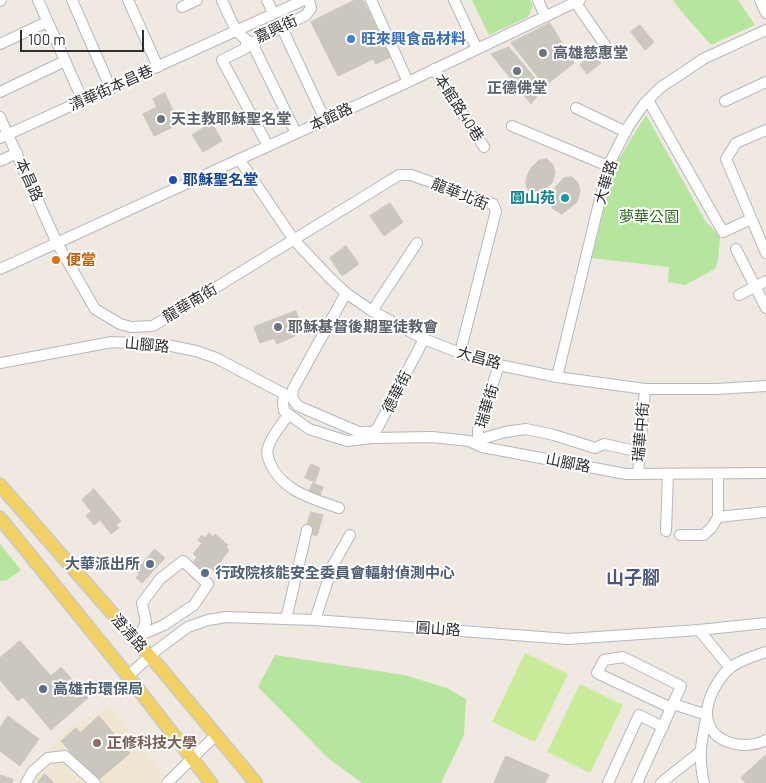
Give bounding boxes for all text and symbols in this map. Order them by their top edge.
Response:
street label: 嘉興街 [252,11,300,47]
scale bar [22,20,146,52]
text: 100 m [28,30,66,48]
place label: 旺來興食品材料 [361,30,466,48]
marker: 旺來興食品材料 [345,33,357,45]
place label: 高雄慈惠堂 [553,44,628,62]
marker: 高雄慈惠堂 [537,47,549,59]
street label: 清華街本昌巷 [66,61,156,115]
marker: 正德佛堂 [511,65,523,77]
street label: 本館路40巷 [431,71,487,145]
place label: 正德佛堂 [487,79,547,97]
street label: 本館路 [307,99,355,135]
place label: 天主教耶穌聖名堂 [171,110,291,128]
marker: 天主教耶穌聖名堂 [155,113,167,125]
street label: 本昌路 [12,156,46,204]
street label: 大華路 [591,158,621,206]
place label: 耶穌聖名堂 [183,171,258,189]
marker: 耶穌聖名堂 [167,174,179,186]
street label: 龍華北街 [429,174,491,214]
place label: 圓山苑 [510,189,555,207]
marker: 圓山苑 [559,192,571,204]
park label: 夢華公園 [619,208,679,226]
place label: 便當 [66,251,96,269]
marker: 便當 [50,254,62,266]
street label: 龍華南街 [160,280,220,326]
place label: 耶穌基督後期聖徒教會 [288,318,438,336]
marker: 耶穌基督後期聖徒教會 [272,321,284,333]
street label: 山腳路 [124,334,170,356]
street label: 大昌路 [455,343,503,373]
street label: 德華街 [379,368,415,416]
street label: 瑞華街 [472,382,502,430]
street label: 瑞華中街 [629,401,653,463]
street label: 山腳路 [544,450,592,476]
place label: 大華派出所 [65,555,140,573]
marker: 大華派出所 [144,558,156,570]
place label: 行政院核能安全委員會輻射偵測中心 [215,564,455,582]
marker: 行政院核能安全委員會輻射偵測中心 [199,567,211,579]
district label: 山子腳 [606,567,660,589]
street label: 澄清路 [107,610,151,656]
street label: 圓山路 [415,618,461,640]
place label: 高雄市環保局 [53,680,143,698]
marker: 高雄市環保局 [37,683,49,695]
place label: 正修科技大學 [107,734,197,752]
marker: 正修科技大學 [91,737,103,749]

